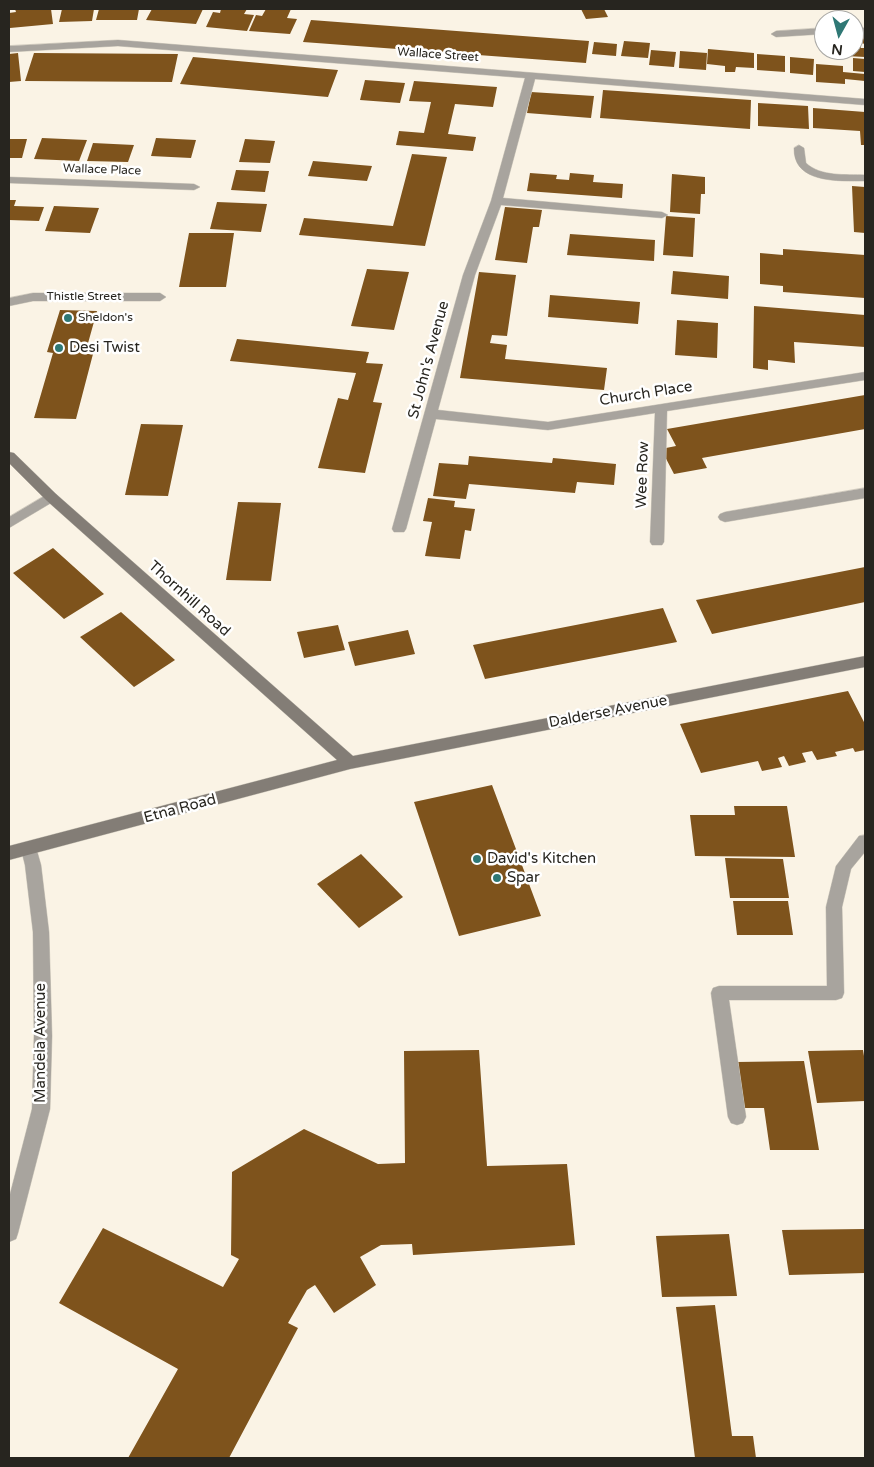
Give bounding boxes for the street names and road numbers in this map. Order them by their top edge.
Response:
street label: Wallace Street [397,45,479,65]
street label: Wallace Place [63,161,141,179]
street label: Thistle Street [46,290,122,304]
street label: St John's Avenue [405,299,453,421]
street label: Church Place [598,378,694,410]
street label: Wee Row [633,441,653,509]
street label: Thornhill Road [144,557,234,641]
street label: Dalderse Avenue [547,692,669,732]
street label: Etna Road [142,791,218,827]
street label: Mandela Avenue [32,983,50,1103]

